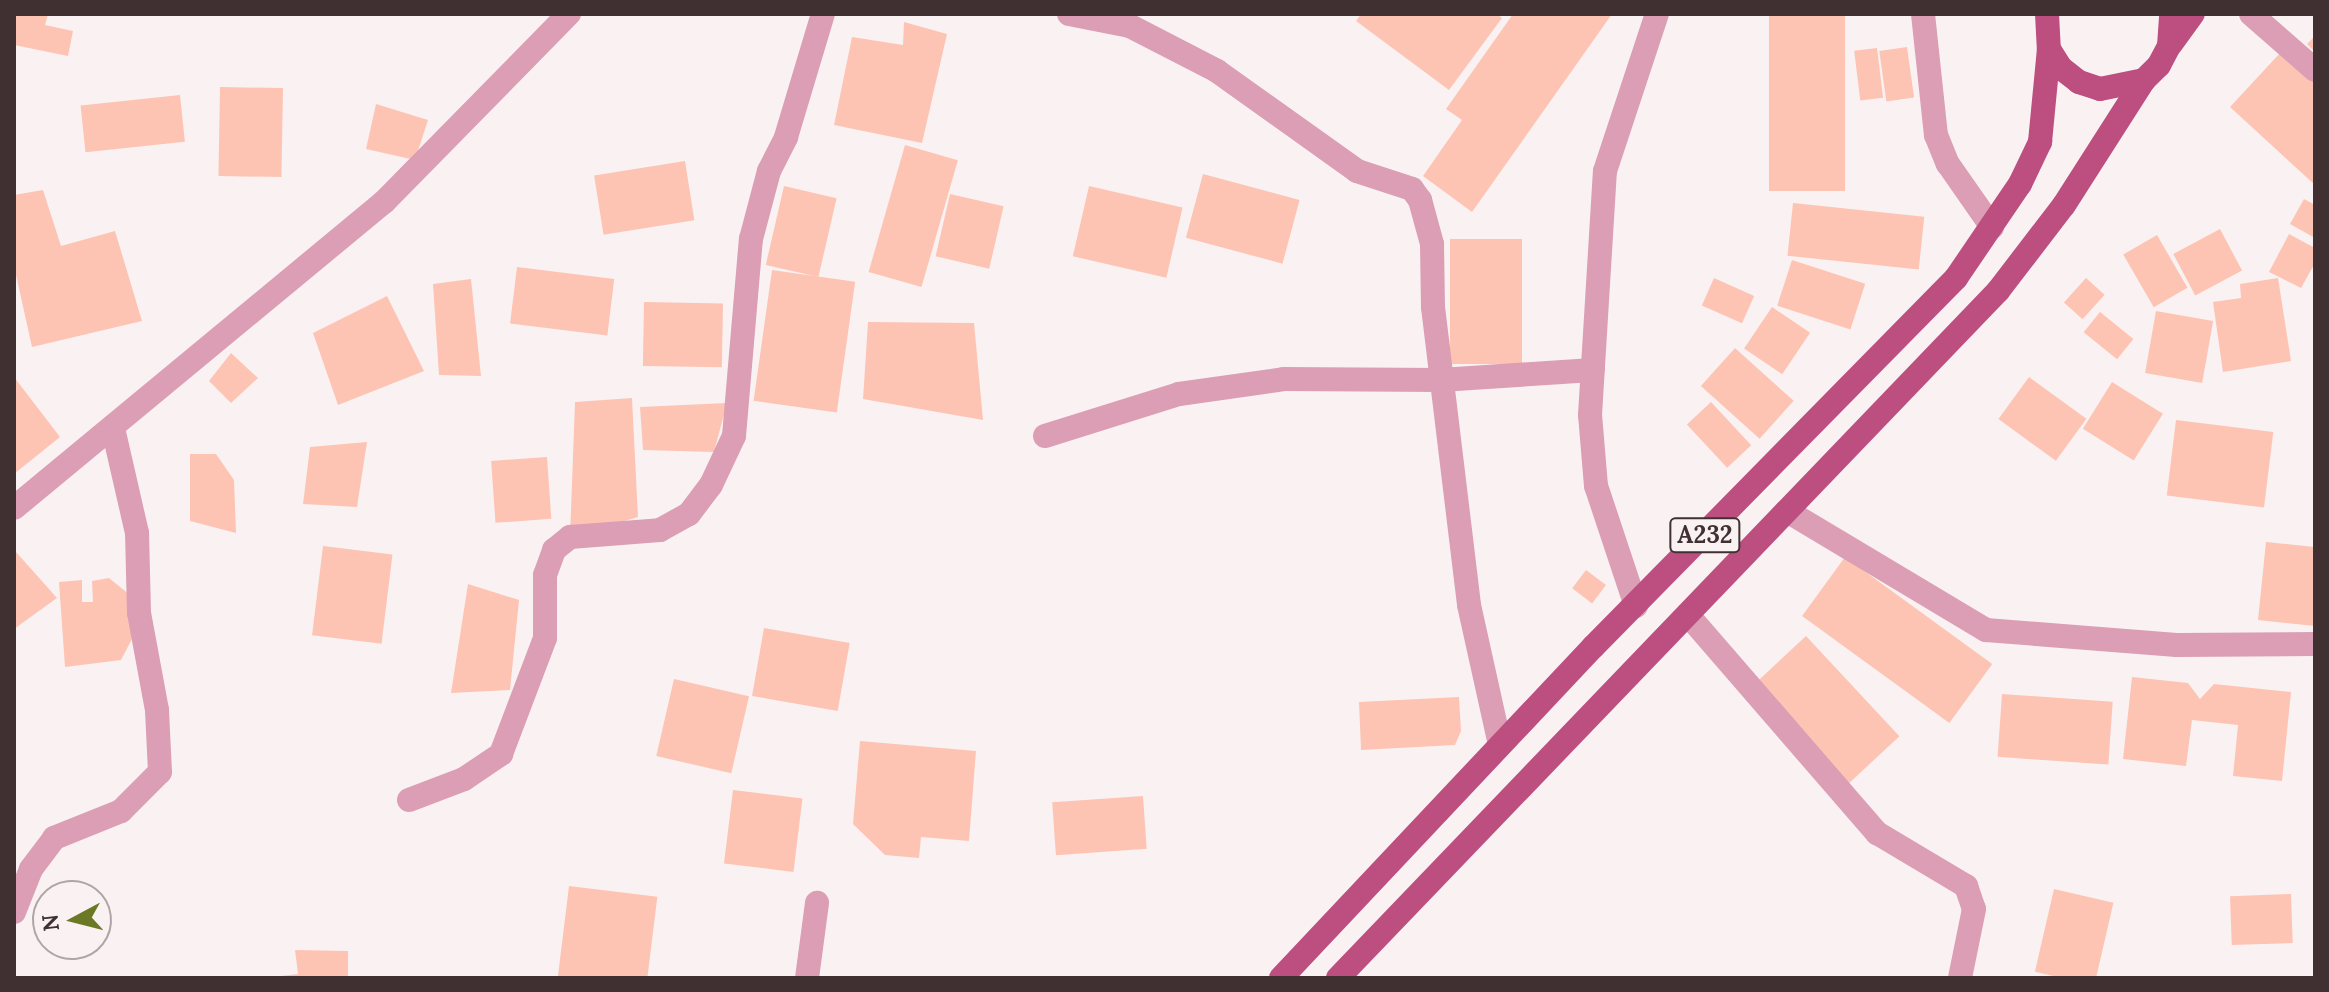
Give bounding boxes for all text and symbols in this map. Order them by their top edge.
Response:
road number: A232 [1669,515,1741,555]
north arrow [32,880,112,960]
text: N [35,913,65,933]

